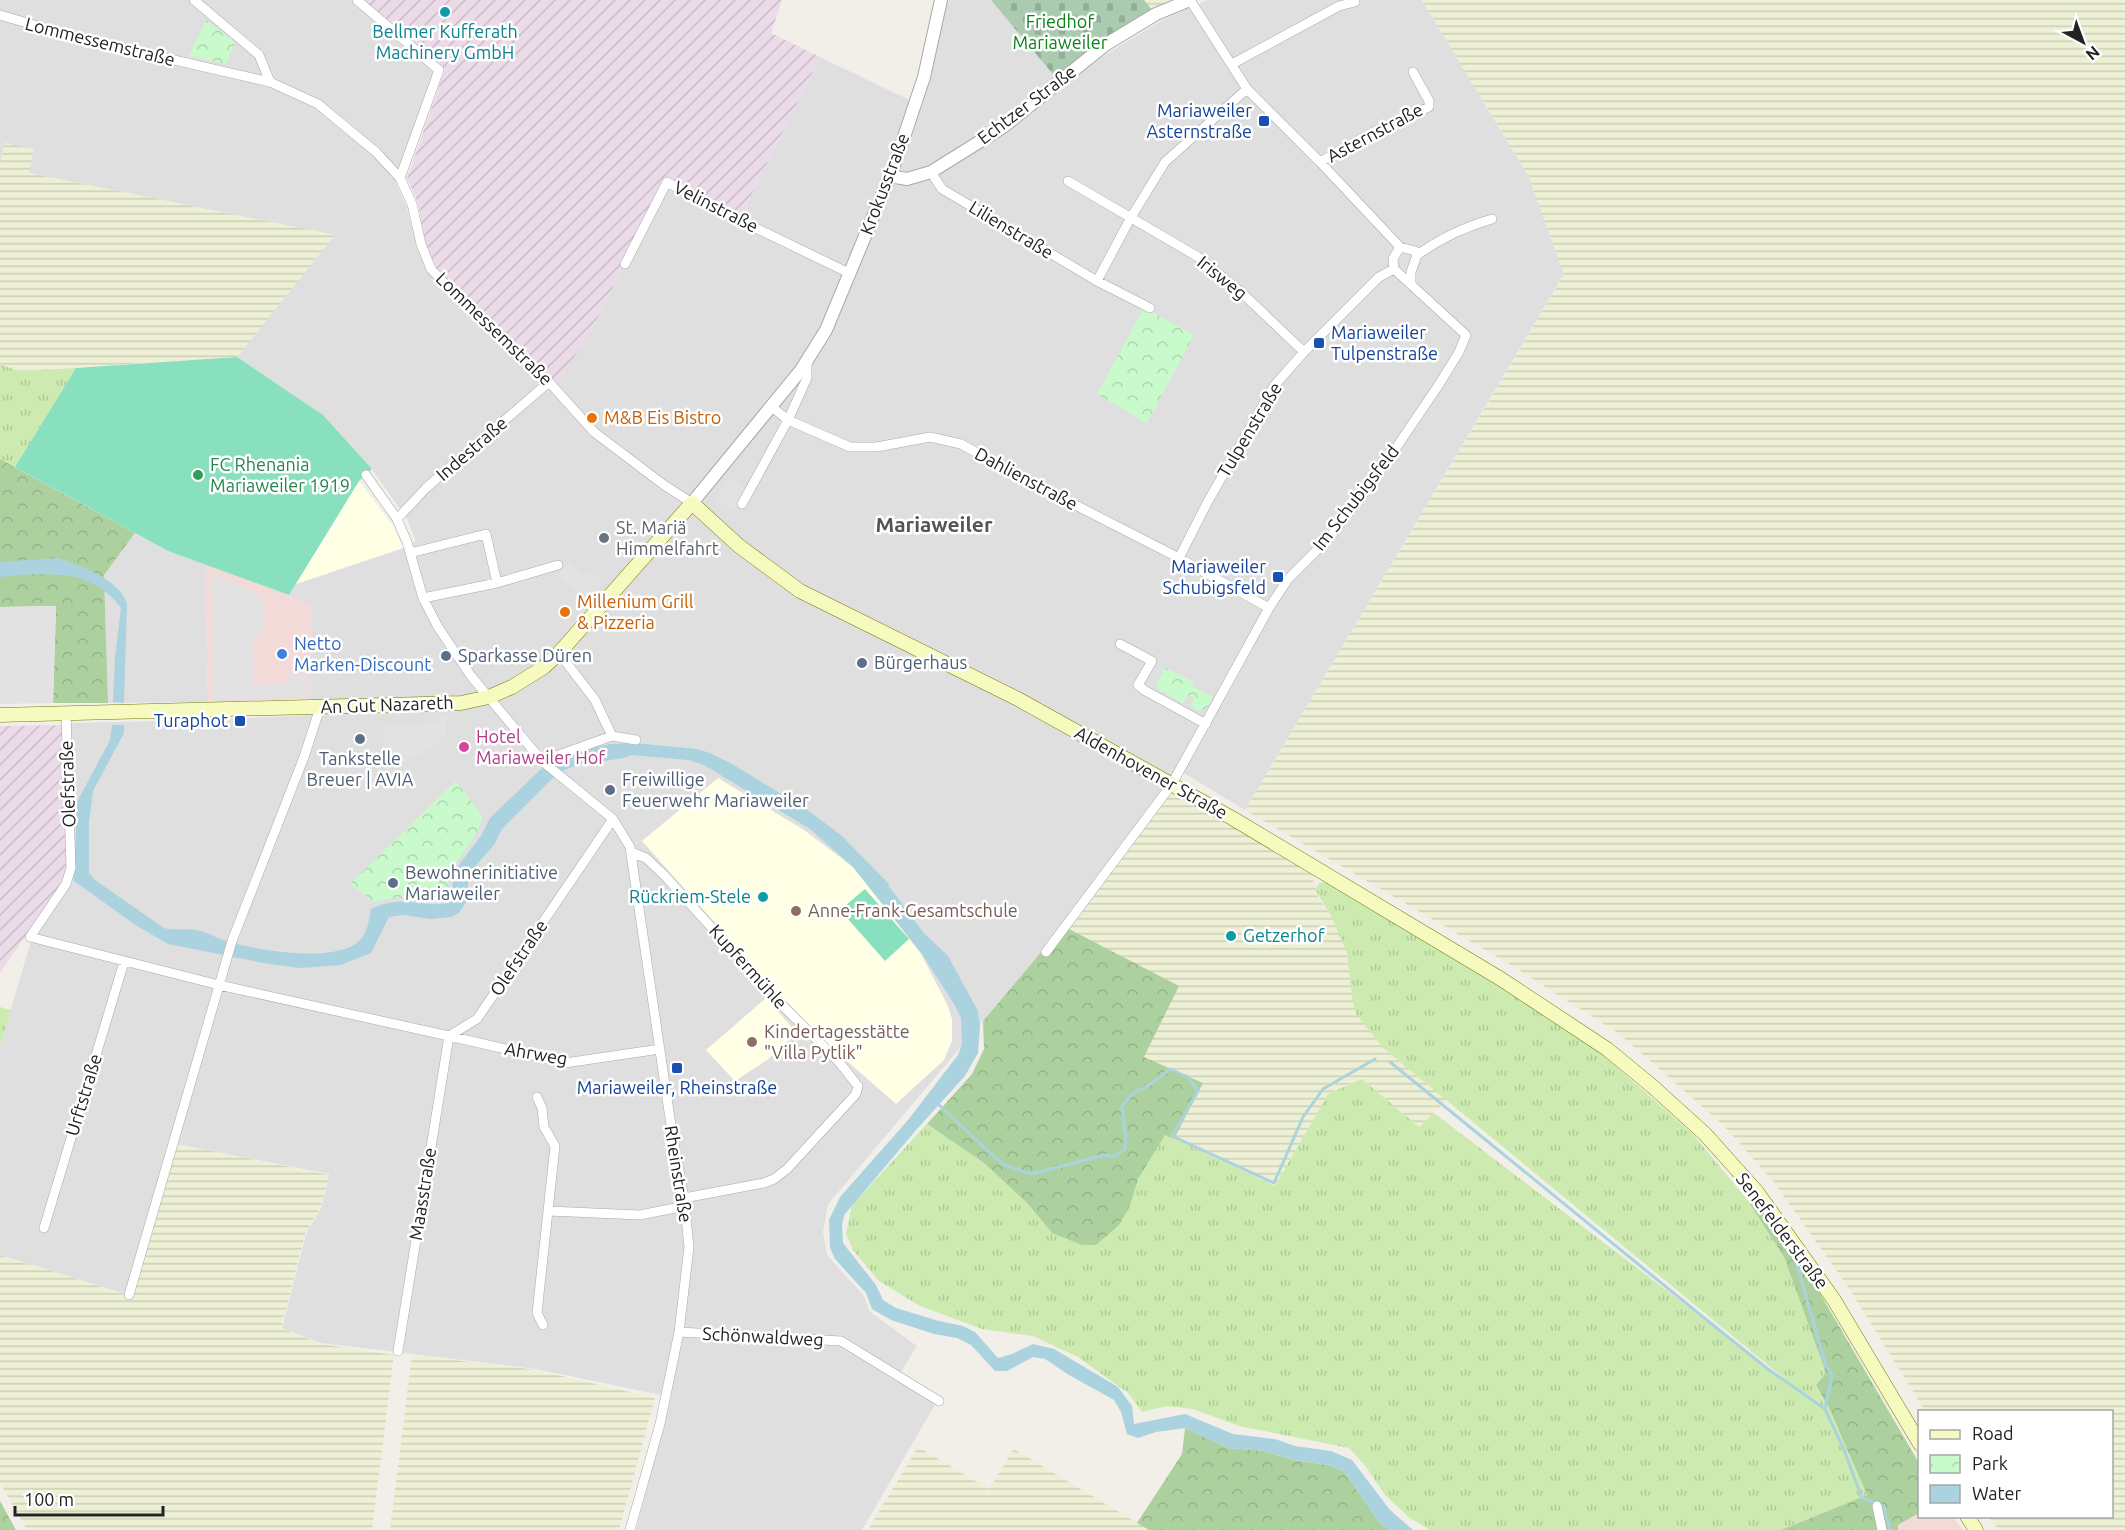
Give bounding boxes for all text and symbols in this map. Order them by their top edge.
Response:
marker: Bellmer Kufferath Machinery GmbH [438,5,452,19]
park label: Friedhof Mariaweiler [1012,11,1108,52]
north arrow [2053,12,2113,72]
street label: Lommessemstraße [23,13,177,69]
place label: Bellmer Kufferath Machinery GmbH [372,21,518,62]
text: N [2082,43,2103,64]
street label: Echtzer Straße [973,61,1080,148]
street label: Asternstraße [1323,99,1426,166]
place label: Mariaweiler Asternstraße [1146,100,1252,141]
marker: Mariaweiler Asternstraße [1257,114,1271,128]
street label: Krokusstraße [856,130,913,237]
street label: Velinstraße [671,176,762,236]
street label: Lilienstraße [966,196,1057,262]
street label: Irisweg [1194,251,1251,303]
street label: Lommessemstraße [433,268,557,389]
place label: Mariaweiler Tulpenstraße [1331,322,1438,363]
marker: Mariaweiler Tulpenstraße [1312,336,1326,350]
street label: Tulpenstraße [1213,378,1285,480]
place label: M&B Eis Bistro [604,407,721,427]
marker: M&B Eis Bistro [585,411,599,425]
street label: Indestraße [432,412,511,484]
street label: Im Schubigsfeld [1308,441,1402,554]
street label: Dahlienstraße [972,443,1081,514]
place label: FC Rhenania Mariaweiler 1919 [210,454,350,495]
marker: FC Rhenania Mariaweiler 1919 [191,468,205,482]
district label: Mariaweiler [875,512,993,536]
place label: St. Mariä Himmelfahrt [616,517,719,558]
marker: St. Mariä Himmelfahrt [597,531,611,545]
place label: Mariaweiler Schubigsfeld [1163,556,1266,597]
marker: Mariaweiler Schubigsfeld [1271,570,1285,584]
place label: Millenium Grill & Pizzeria [577,591,694,632]
marker: Millenium Grill & Pizzeria [558,605,572,619]
place label: Netto Marken-Discount [294,633,431,674]
place label: Sparkasse Düren [458,645,592,665]
marker: Netto Marken-Discount [275,647,289,661]
marker: Sparkasse Düren [439,649,453,663]
place label: Bürgerhaus [874,652,967,672]
marker: Bürgerhaus [855,656,869,670]
street label: An Gut Nazareth [320,692,454,716]
place label: Turaphot [154,710,228,730]
marker: Turaphot [233,714,247,728]
street label: Aldenhovener Straße [1072,722,1231,822]
place label: Hotel Mariaweiler Hof [476,726,605,767]
marker: Tankstelle Breuer | AVIA [353,732,367,746]
street label: Olefstraße [55,740,79,828]
marker: Hotel Mariaweiler Hof [457,740,471,754]
place label: Tankstelle Breuer | AVIA [307,748,414,789]
place label: Freiwillige Feuerwehr Mariaweiler [622,769,809,810]
marker: Freiwillige Feuerwehr Mariaweiler [603,783,617,797]
place label: Bewohnerinitiative Mariaweiler [405,862,558,903]
marker: Bewohnerinitiative Mariaweiler [386,876,400,890]
place label: Rückriem-Stele [629,886,751,906]
marker: Rückriem-Stele [756,890,770,904]
place label: Anne-Frank-Gesamtschule [808,900,1018,920]
marker: Anne-Frank-Gesamtschule [789,904,803,918]
street label: Olefstraße [485,916,551,999]
street label: Kupfermühle [706,920,792,1012]
place label: Getzerhof [1243,925,1325,945]
marker: Getzerhof [1224,929,1238,943]
place label: Kindertagesstätte "Villa Pytlik" [764,1021,910,1062]
marker: Kindertagesstätte "Villa Pytlik" [745,1035,759,1049]
street label: Ahrweg [503,1038,569,1068]
street label: Urftstraße [61,1051,105,1138]
marker: Mariaweiler, Rheinstraße [670,1061,684,1075]
place label: Mariaweiler, Rheinstraße [577,1077,777,1097]
street label: Rheinstraße [661,1124,697,1224]
street label: Maasstraße [405,1146,439,1242]
street label: Senefelderstraße [1733,1168,1833,1292]
street label: Schönwaldweg [702,1323,824,1349]
legend [1918,1410,2113,1518]
text: Road [1972,1423,2014,1443]
text: Park [1972,1453,2008,1473]
scale bar [15,1479,164,1517]
text: Water [1972,1483,2022,1503]
text: 100 m [24,1489,74,1509]

